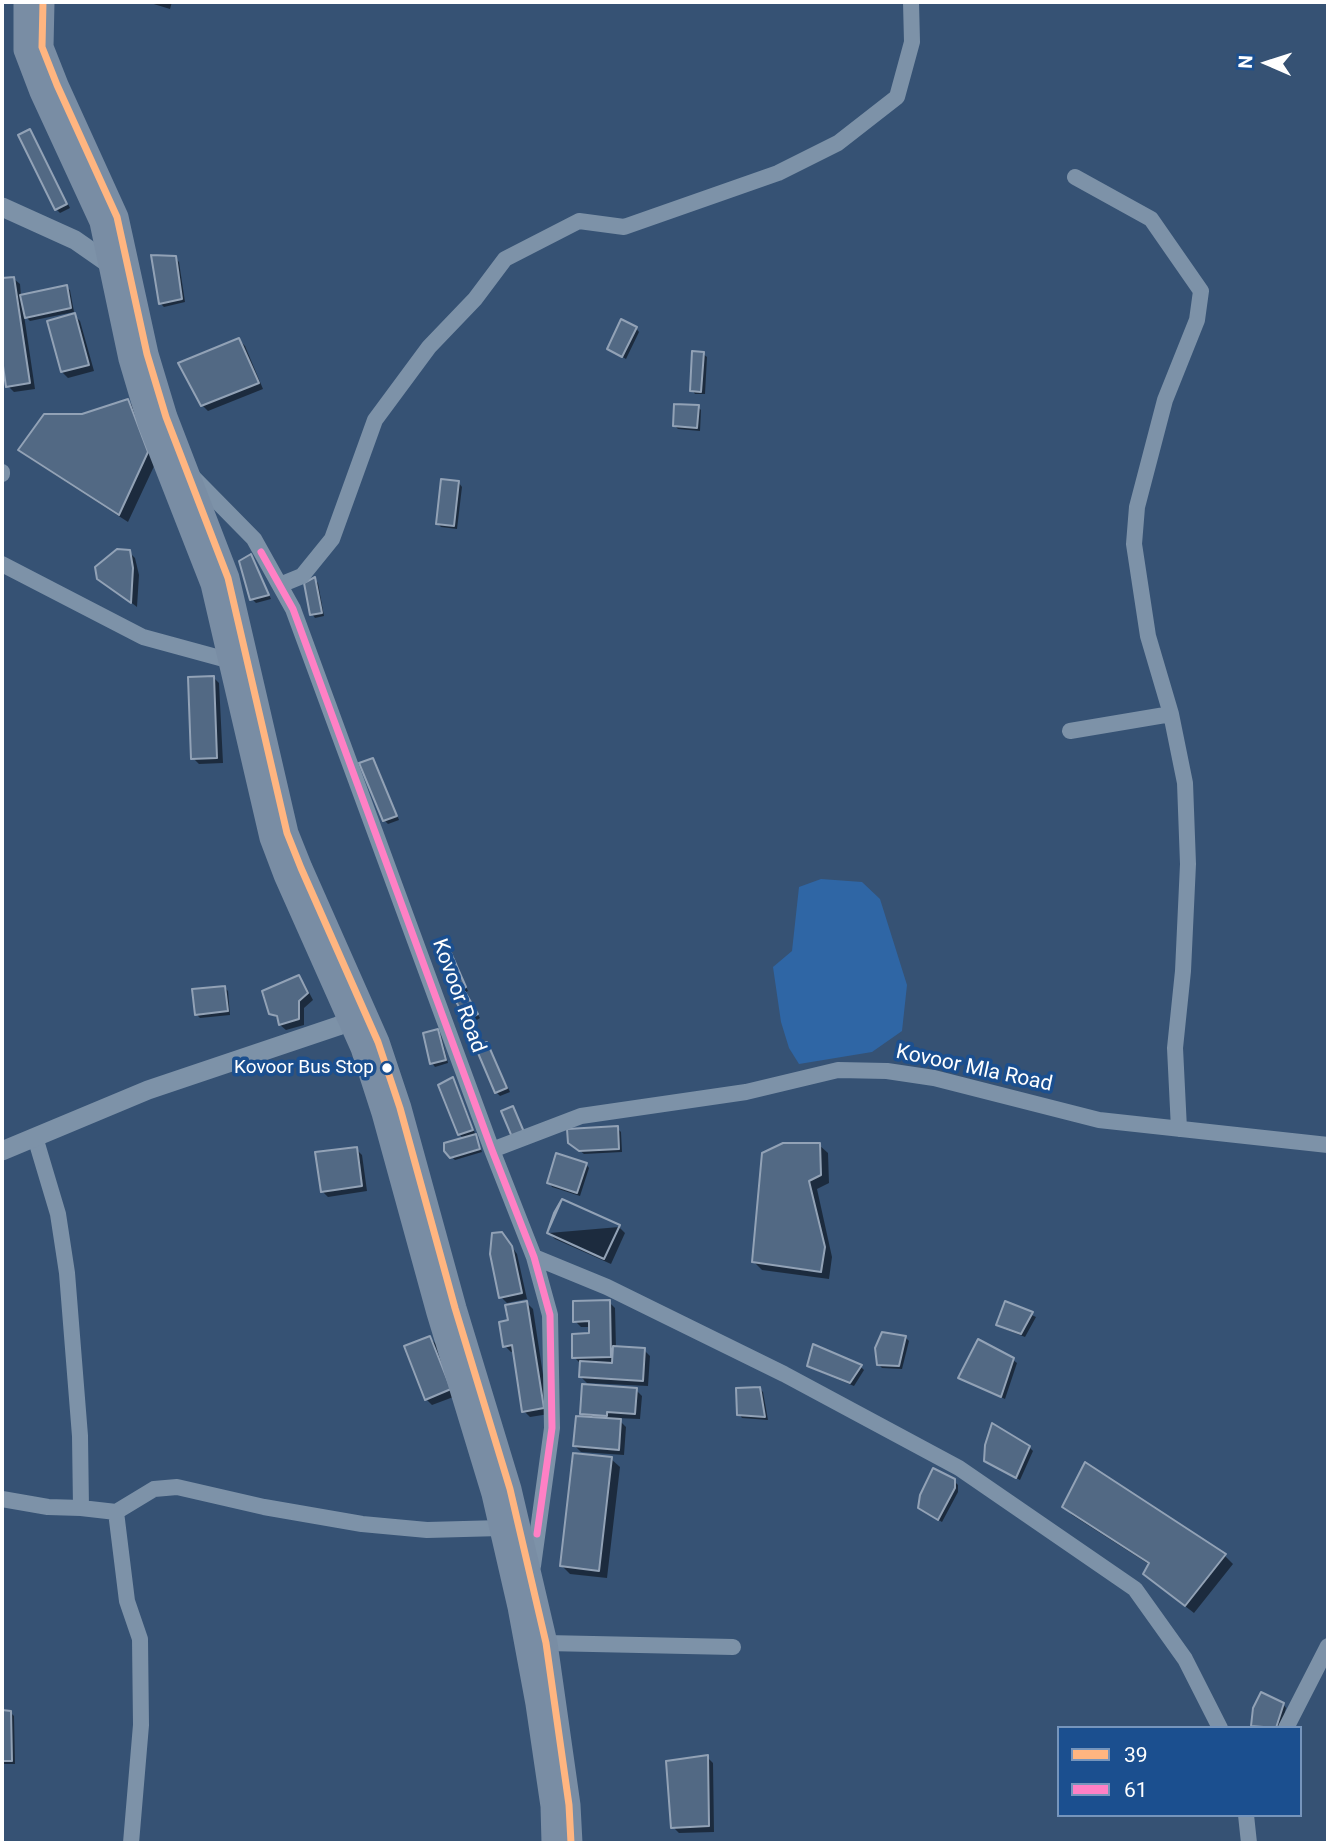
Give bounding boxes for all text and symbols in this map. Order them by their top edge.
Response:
north arrow [1232,28,1302,98]
text: N [1234,55,1257,69]
street label: Kovoor Road [426,936,490,1056]
street label: Kovoor Mla Road [893,1040,1055,1098]
place label: Kovoor Bus Stop [234,1057,374,1079]
marker: Kovoor Bus Stop [380,1061,394,1075]
legend [1057,1726,1302,1817]
text: 39 [1124,1743,1148,1767]
text: 61 [1124,1778,1148,1802]

